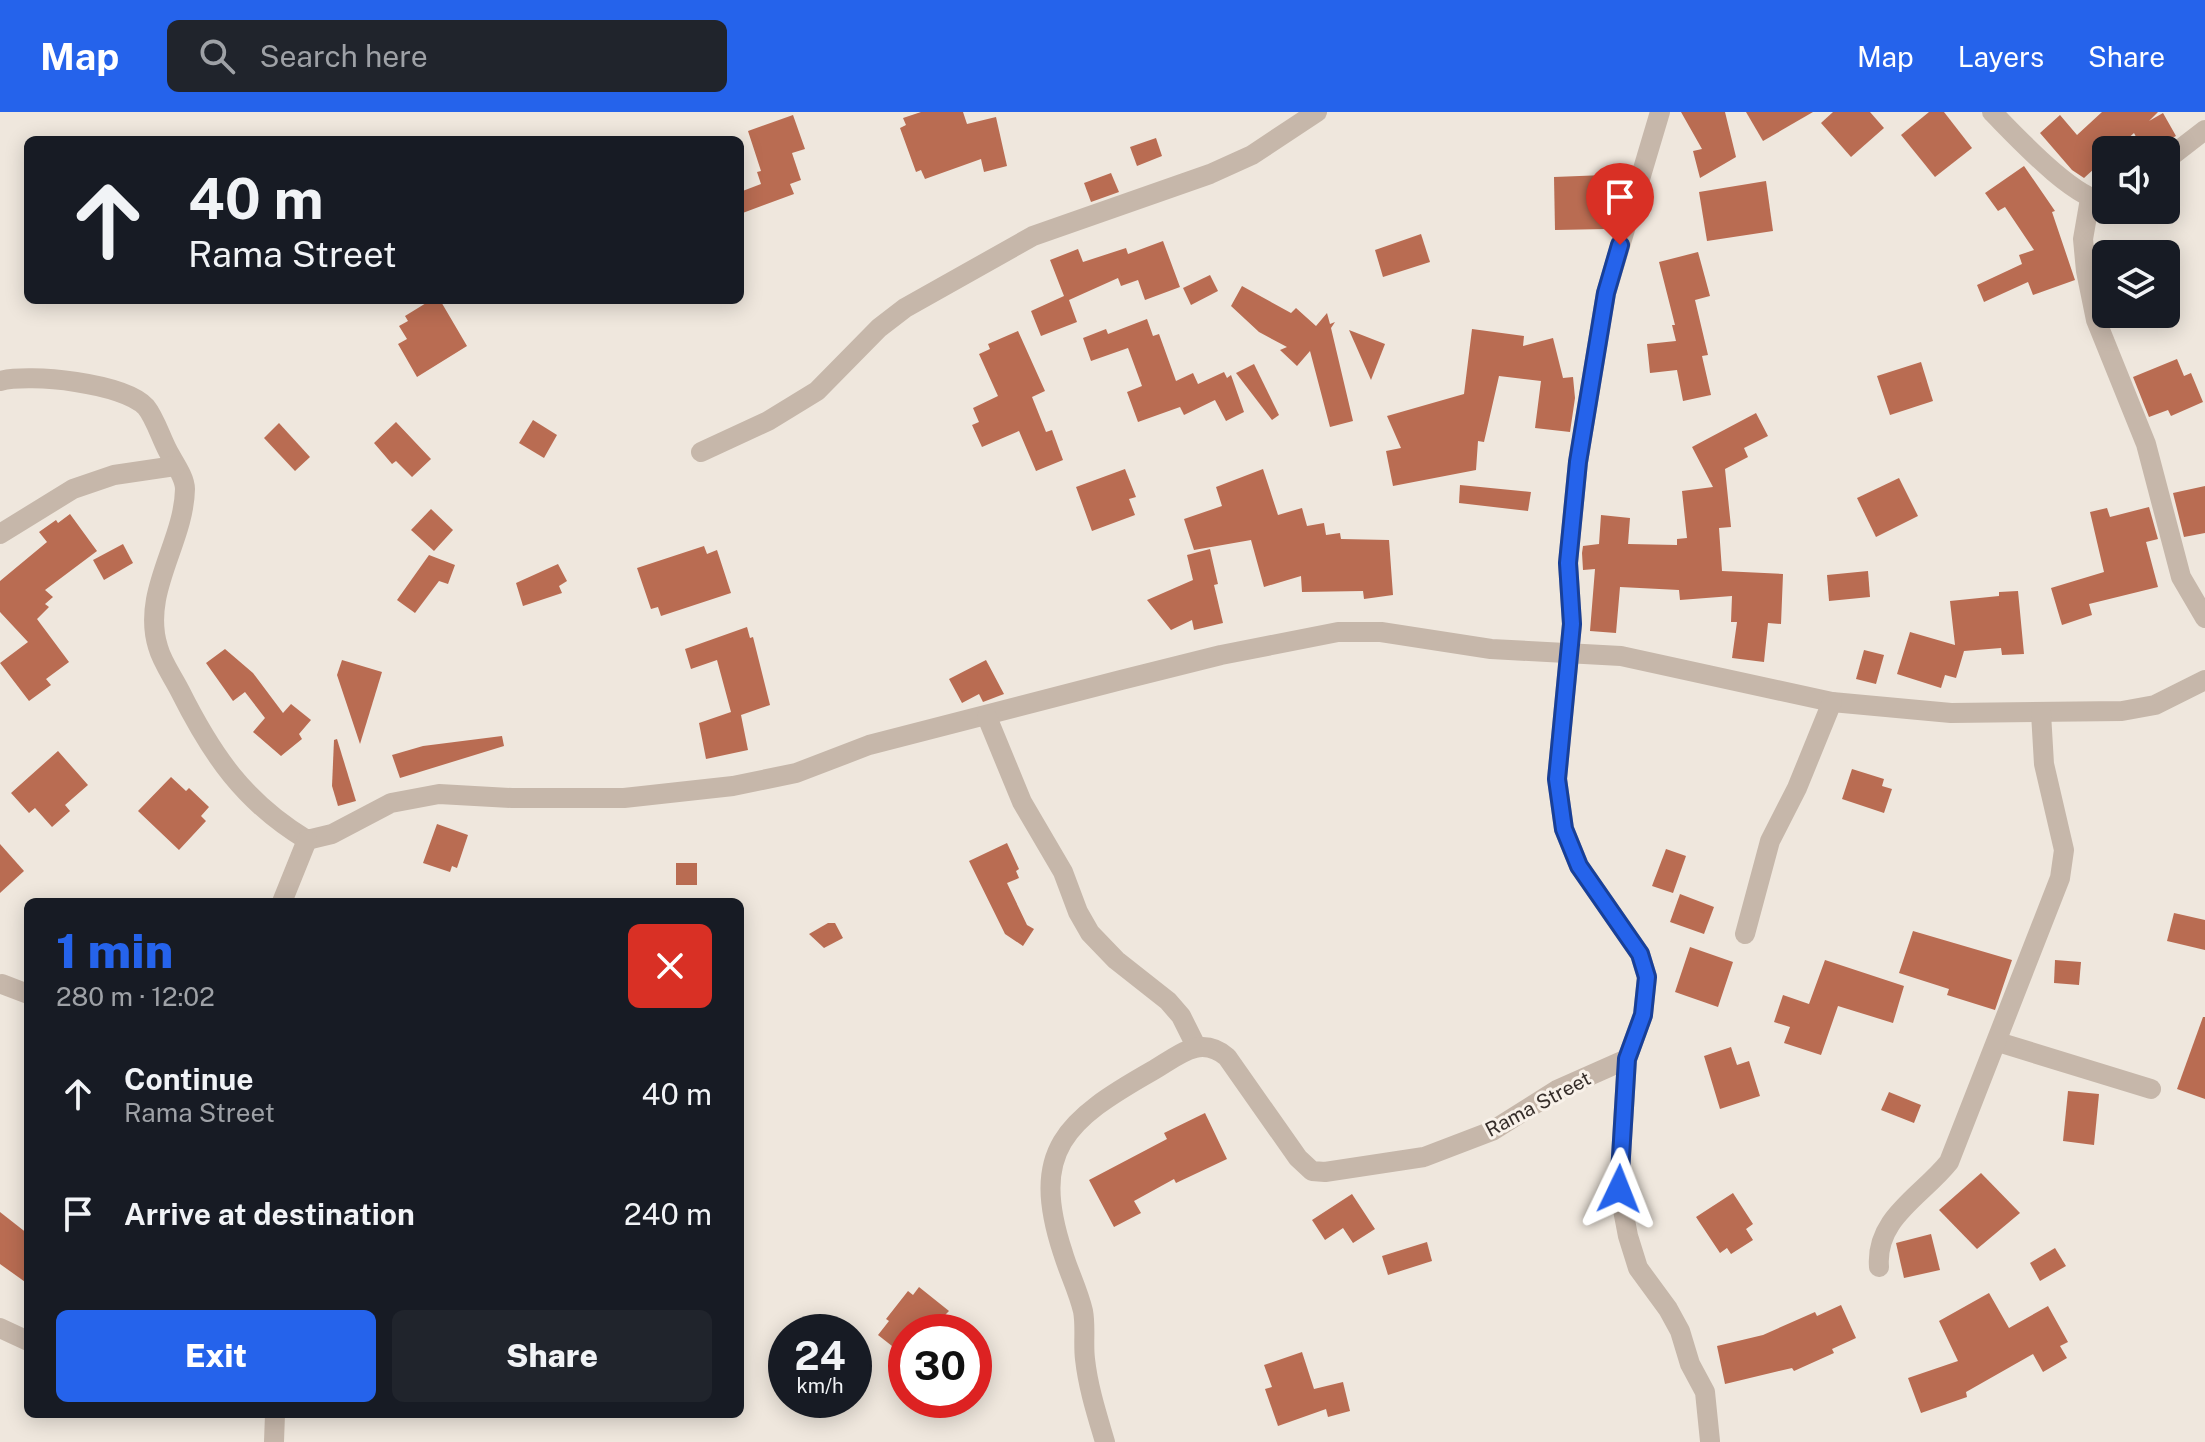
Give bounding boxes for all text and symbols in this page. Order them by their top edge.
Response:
search box [167,20,727,92]
text: Map [40,34,119,79]
icon: search [195,34,239,78]
text: Search here [259,38,428,74]
text: Map [1857,40,1914,73]
text: Layers [1958,40,2044,73]
text: Share [2088,40,2165,73]
map controls [2092,136,2180,328]
button: sound [2092,136,2180,224]
pin [1586,163,1654,245]
text: 40 m [188,166,324,232]
icon: ahead [56,168,160,272]
icon: arrive [1598,175,1642,219]
text: Rama Street [188,233,397,275]
button: layers [2092,240,2180,328]
text: 1 min [56,922,173,979]
button: close [628,924,712,1008]
text: 280 m · 12:02 [56,981,215,1012]
text: Continue [124,1061,254,1097]
street label: Rama Street [1481,1066,1595,1142]
icon: ahead [56,1072,100,1116]
text: 40 m [642,1076,712,1112]
text: Rama Street [124,1097,275,1128]
position arrow [1577,1147,1661,1231]
icon: arrive [56,1192,100,1236]
text: Arrive at destination [124,1196,415,1232]
text: 240 m [624,1196,712,1232]
button: Exit [56,1310,376,1402]
button: Share [392,1310,712,1402]
speed limit sign: 30 [888,1314,992,1418]
text: 24 [794,1332,846,1379]
text: km/h [796,1374,844,1398]

